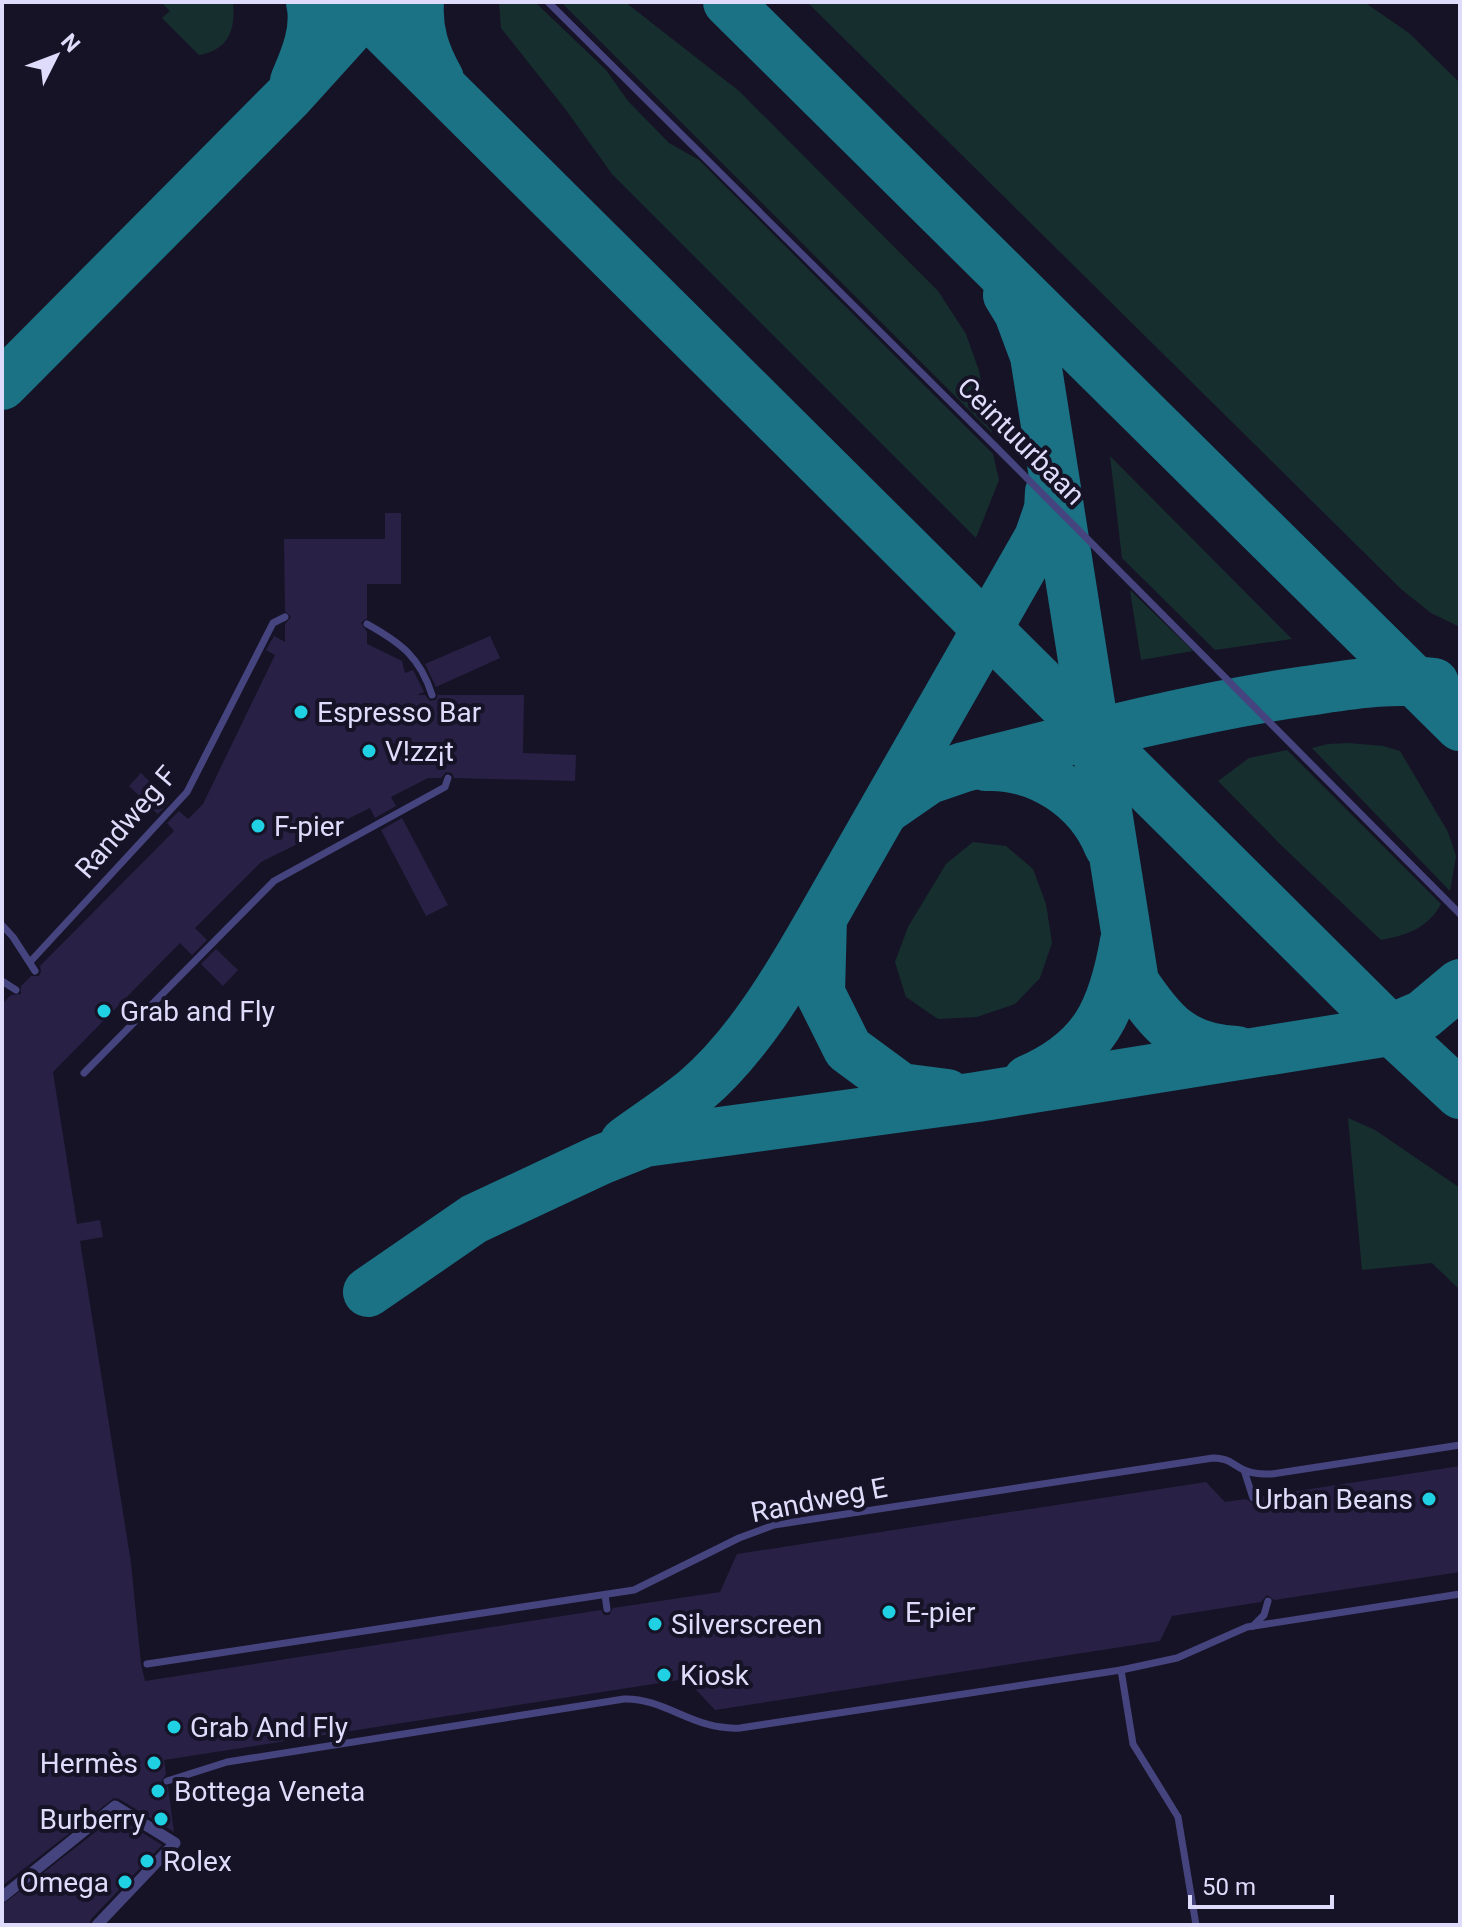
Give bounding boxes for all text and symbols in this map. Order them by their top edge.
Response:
north arrow [16,16,96,96]
text: N [56,29,85,57]
street label: Ceintuurbaan [950,370,1092,512]
place label: Espresso Bar [317,696,482,729]
marker: Espresso Bar [292,703,310,721]
place label: V!zz¡t [385,735,454,768]
marker: V!zz¡t [360,742,378,760]
street label: Randweg F [68,759,184,885]
place label: F-pier [274,810,345,843]
marker: F-pier [249,817,267,835]
place label: Grab and Fly [120,995,275,1028]
marker: Grab and Fly [95,1002,113,1020]
street label: Randweg E [748,1471,890,1529]
place label: Urban Beans [1255,1483,1413,1516]
marker: Urban Beans [1420,1490,1438,1508]
place label: E-pier [905,1596,976,1629]
marker: E-pier [880,1603,898,1621]
place label: Silverscreen [671,1608,822,1641]
marker: Silverscreen [646,1615,664,1633]
place label: Kiosk [680,1659,750,1692]
marker: Kiosk [655,1666,673,1684]
place label: Grab And Fly [190,1711,348,1744]
marker: Grab And Fly [165,1718,183,1736]
place label: Hermès [40,1747,138,1780]
marker: Hermès [145,1754,163,1772]
place label: Bottega Veneta [174,1775,365,1808]
marker: Bottega Veneta [149,1782,167,1800]
place label: Burberry [40,1803,145,1836]
marker: Burberry [152,1810,170,1828]
place label: Rolex [163,1845,232,1878]
marker: Rolex [138,1852,156,1870]
scale bar [1190,1859,1332,1909]
place label: Omega [19,1866,109,1899]
marker: Omega [116,1873,134,1891]
text: 50 m [1202,1873,1256,1901]

